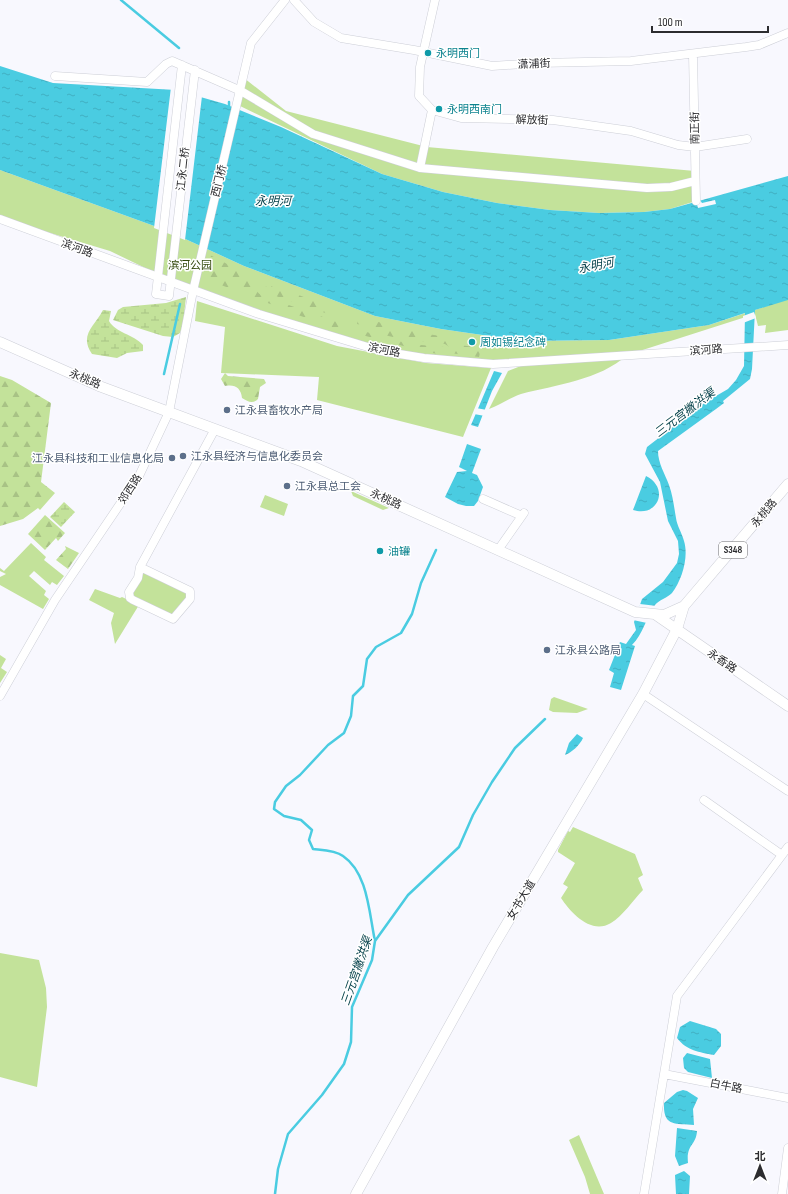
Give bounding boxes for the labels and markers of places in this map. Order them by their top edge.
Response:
place label: 永明西门 [436,47,480,60]
marker: 永明西门 [423,48,433,58]
place label: 永明西南门 [447,103,502,116]
marker: 永明西南门 [434,104,444,114]
place label: 周如锡纪念碑 [480,336,546,349]
marker: 周如锡纪念碑 [467,337,477,347]
place label: 江永县畜牧水产局 [235,404,323,417]
marker: 江永县畜牧水产局 [222,405,232,415]
place label: 江永县经济与信息化委员会 [191,450,323,463]
marker: 江永县经济与信息化委员会 [178,451,188,461]
place label: 江永县科技和工业信息化局 [32,452,164,465]
marker: 江永县科技和工业信息化局 [167,453,177,463]
place label: 江永县总工会 [295,480,361,493]
marker: 江永县总工会 [282,481,292,491]
place label: 油罐 [388,545,410,558]
marker: 油罐 [375,546,385,556]
place label: 江永县公路局 [555,644,621,657]
marker: 江永县公路局 [542,645,552,655]

